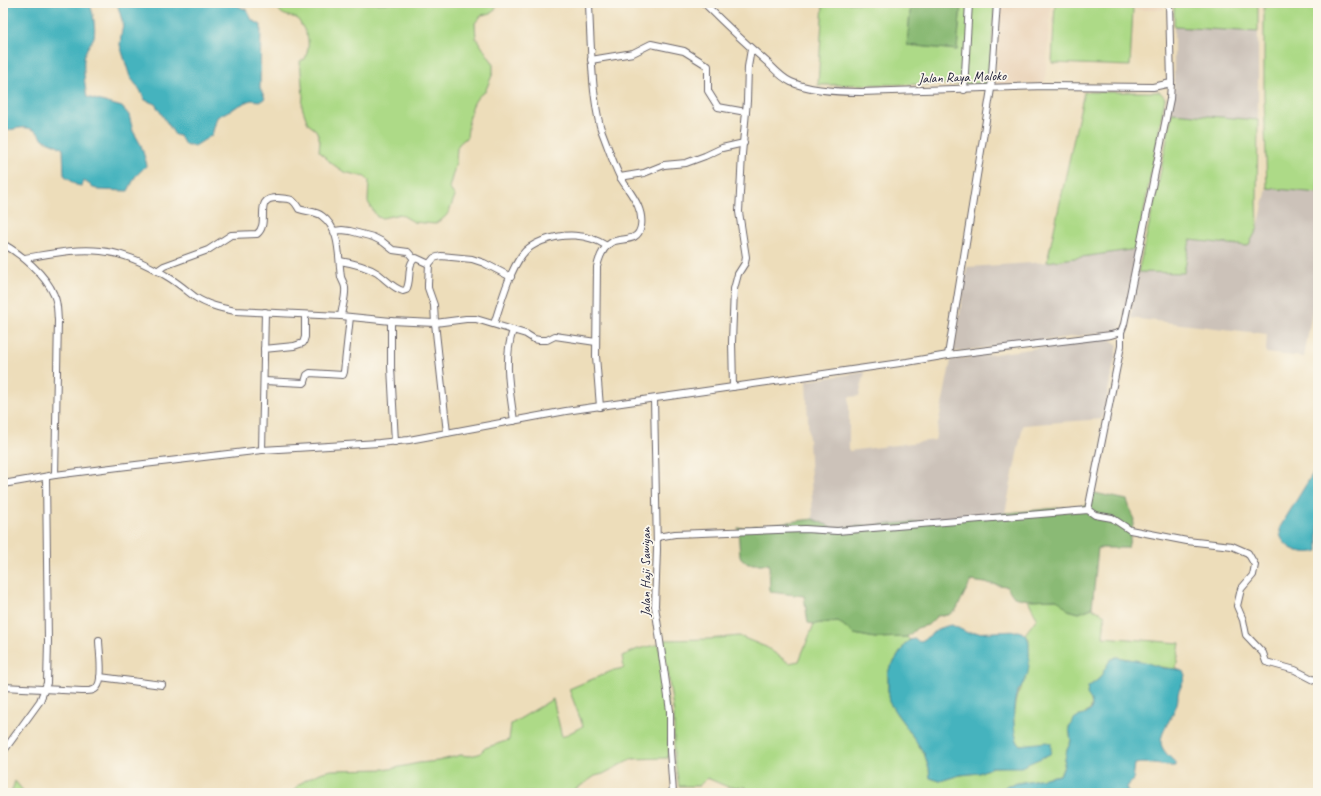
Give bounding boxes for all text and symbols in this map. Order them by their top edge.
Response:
street label: Jalan Raya Maloko [917,67,1007,87]
street label: Jalan Haji Sawiyan [637,526,654,618]

